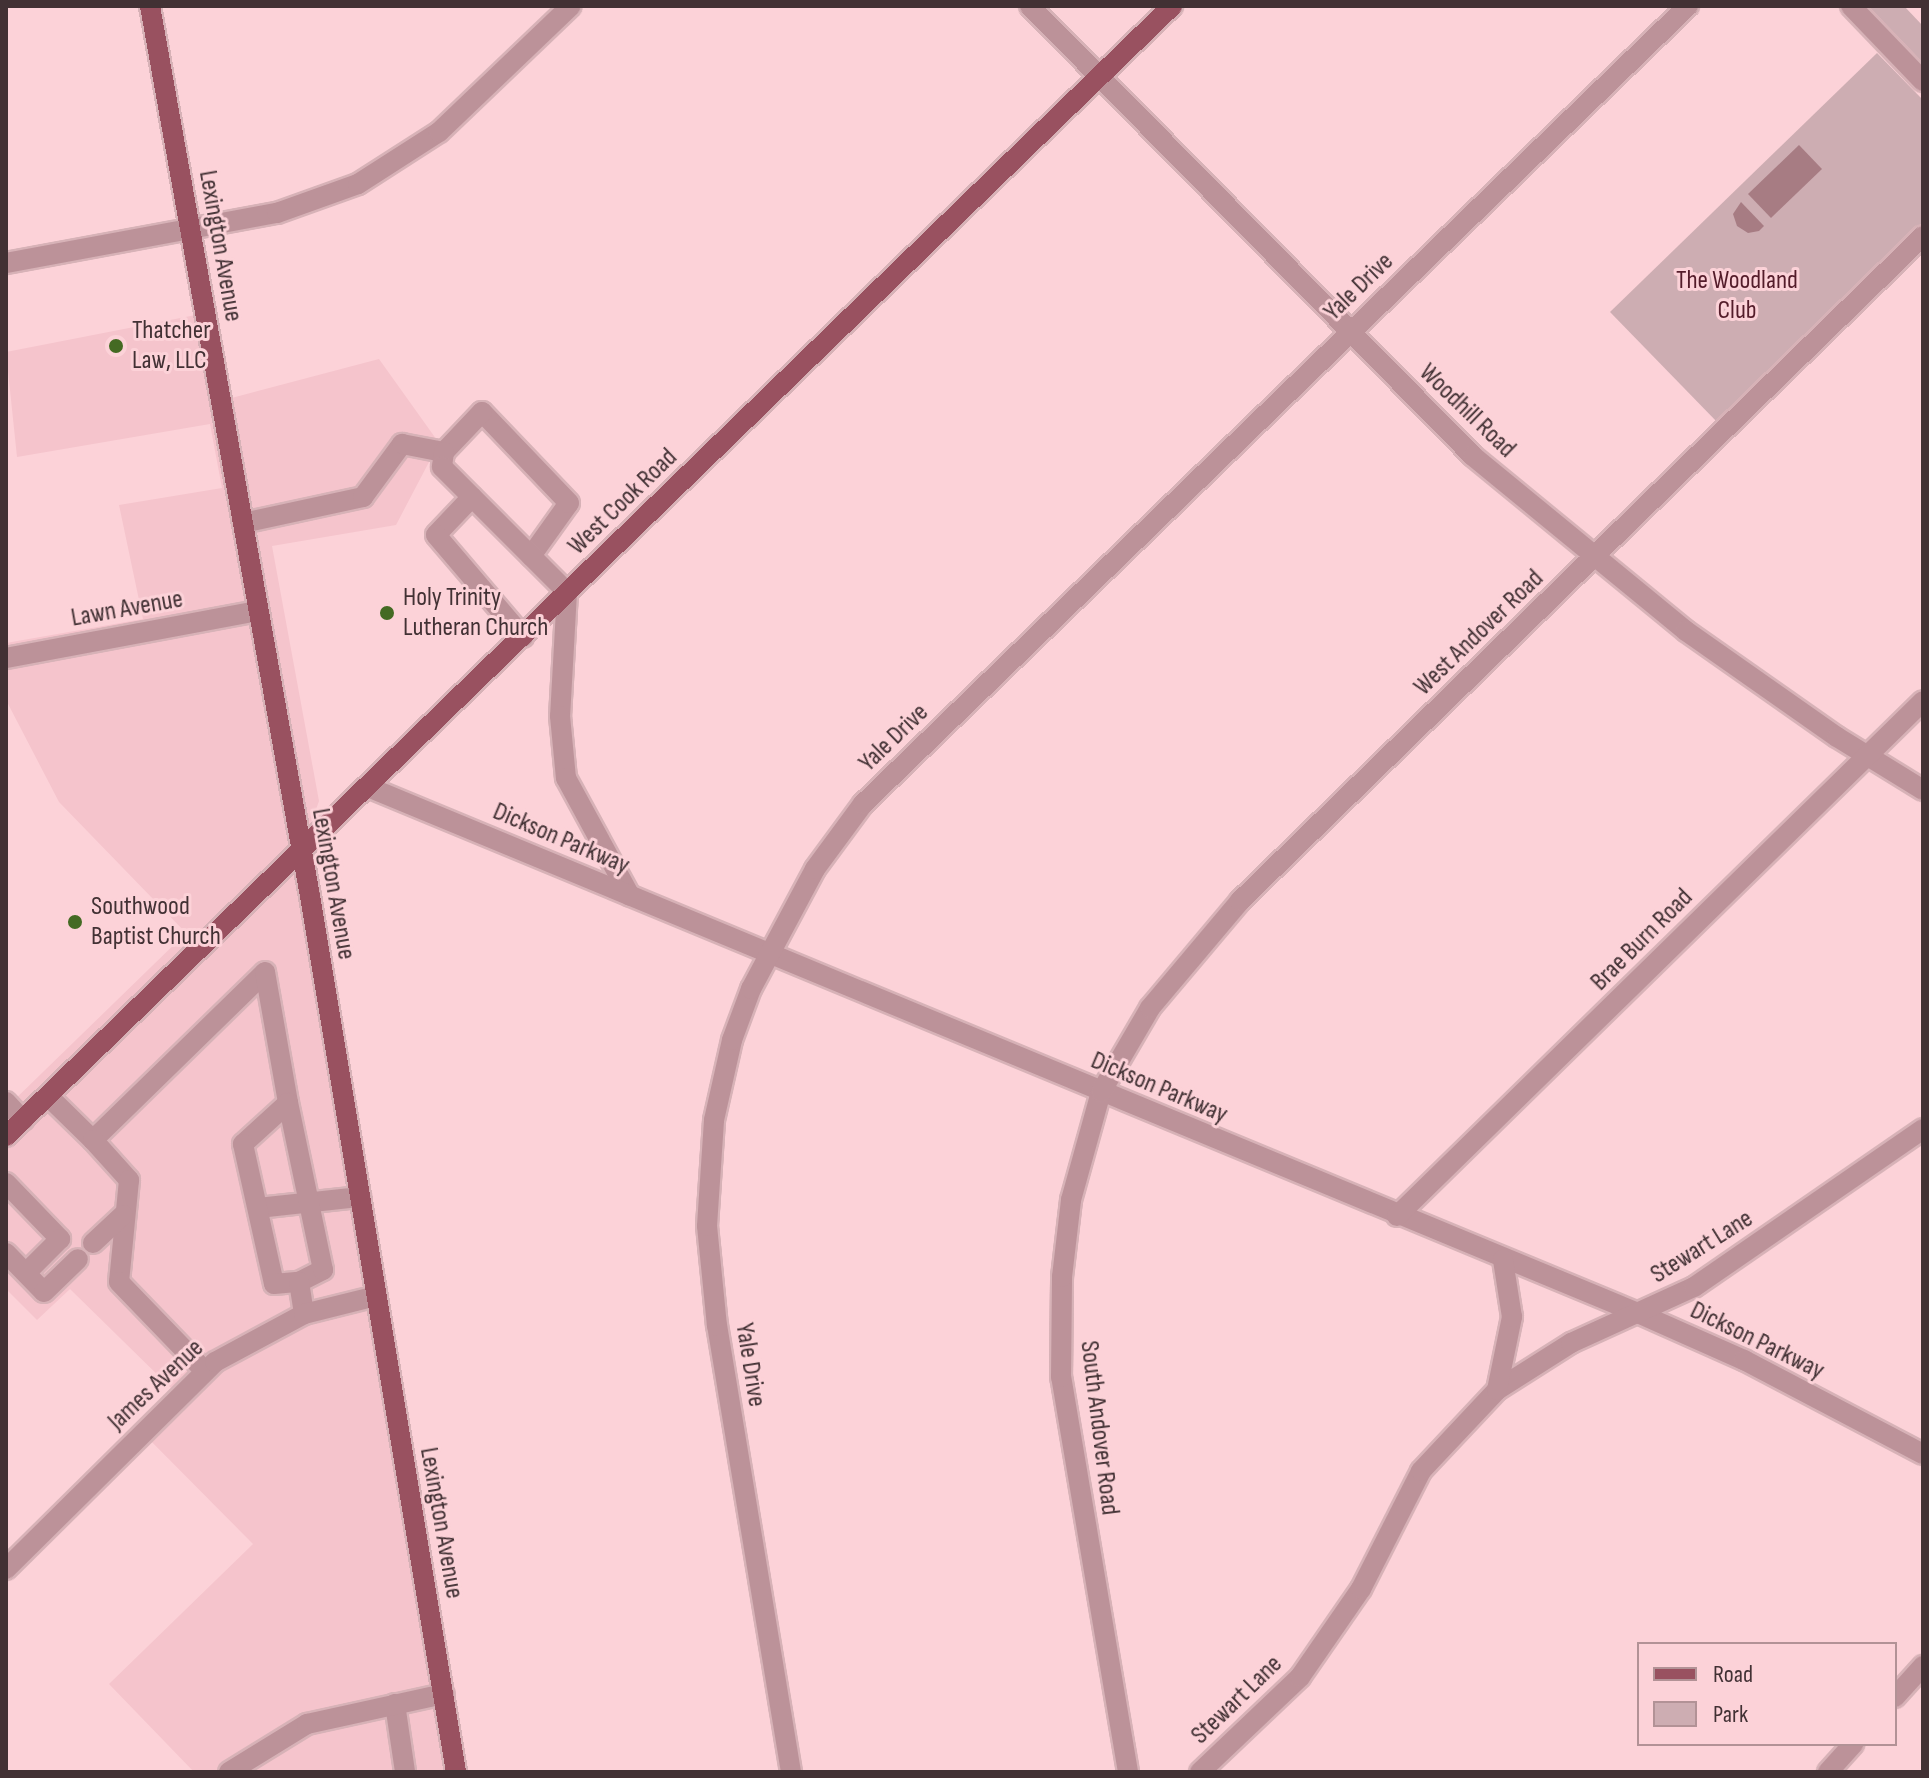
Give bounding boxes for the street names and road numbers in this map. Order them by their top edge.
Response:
street label: Lexington Avenue [191,168,249,324]
street label: Yale Drive [1318,246,1400,328]
street label: Woodhill Road [1412,357,1522,465]
street label: West Cook Road [562,442,684,562]
street label: West Andover Road [1408,564,1550,702]
street label: Lawn Avenue [69,584,185,634]
street label: Yale Drive [853,697,935,779]
street label: Dickson Parkway [488,796,634,882]
street label: Lexington Avenue [304,806,362,962]
street label: Brae Burn Road [1584,882,1700,998]
street label: Dickson Parkway [1086,1045,1232,1131]
street label: Stewart Lane [1645,1203,1759,1291]
street label: Dickson Parkway [1685,1295,1829,1387]
street label: Yale Drive [728,1321,772,1409]
street label: James Avenue [102,1333,210,1437]
street label: South Andover Road [1073,1339,1125,1517]
street label: Lexington Avenue [412,1445,470,1601]
street label: Stewart Lane [1185,1649,1289,1751]

